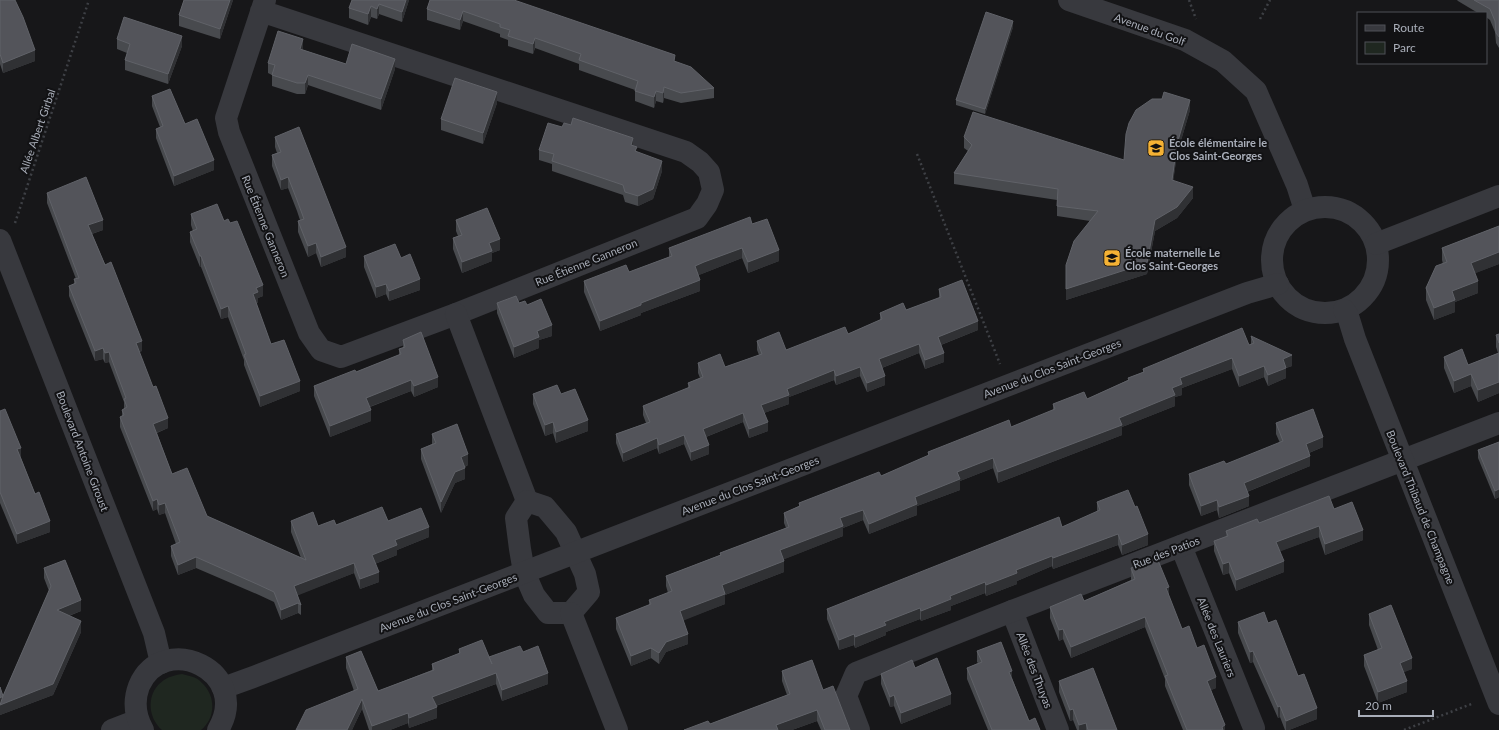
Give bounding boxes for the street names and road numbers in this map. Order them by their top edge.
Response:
street label: Avenue du Golf [1113,10,1188,48]
street label: Allée Albert Girbal [16,87,58,175]
street label: Rue Étienne Ganneron [240,173,292,279]
street label: Rue Étienne Ganneron [533,236,639,288]
street label: Avenue du Clos Saint-Georges [981,336,1123,400]
street label: Boulevard Antoine Giroust [54,389,112,513]
street label: Boulevard Thibaud de Champagne [1384,428,1458,586]
street label: Avenue du Clos Saint-Georges [679,453,821,517]
street label: Rue des Patios [1131,533,1201,571]
street label: Avenue du Clos Saint-Georges [377,570,519,634]
street label: Allée des Lauriers [1195,595,1239,679]
street label: Allée des Thuyas [1014,630,1056,710]

